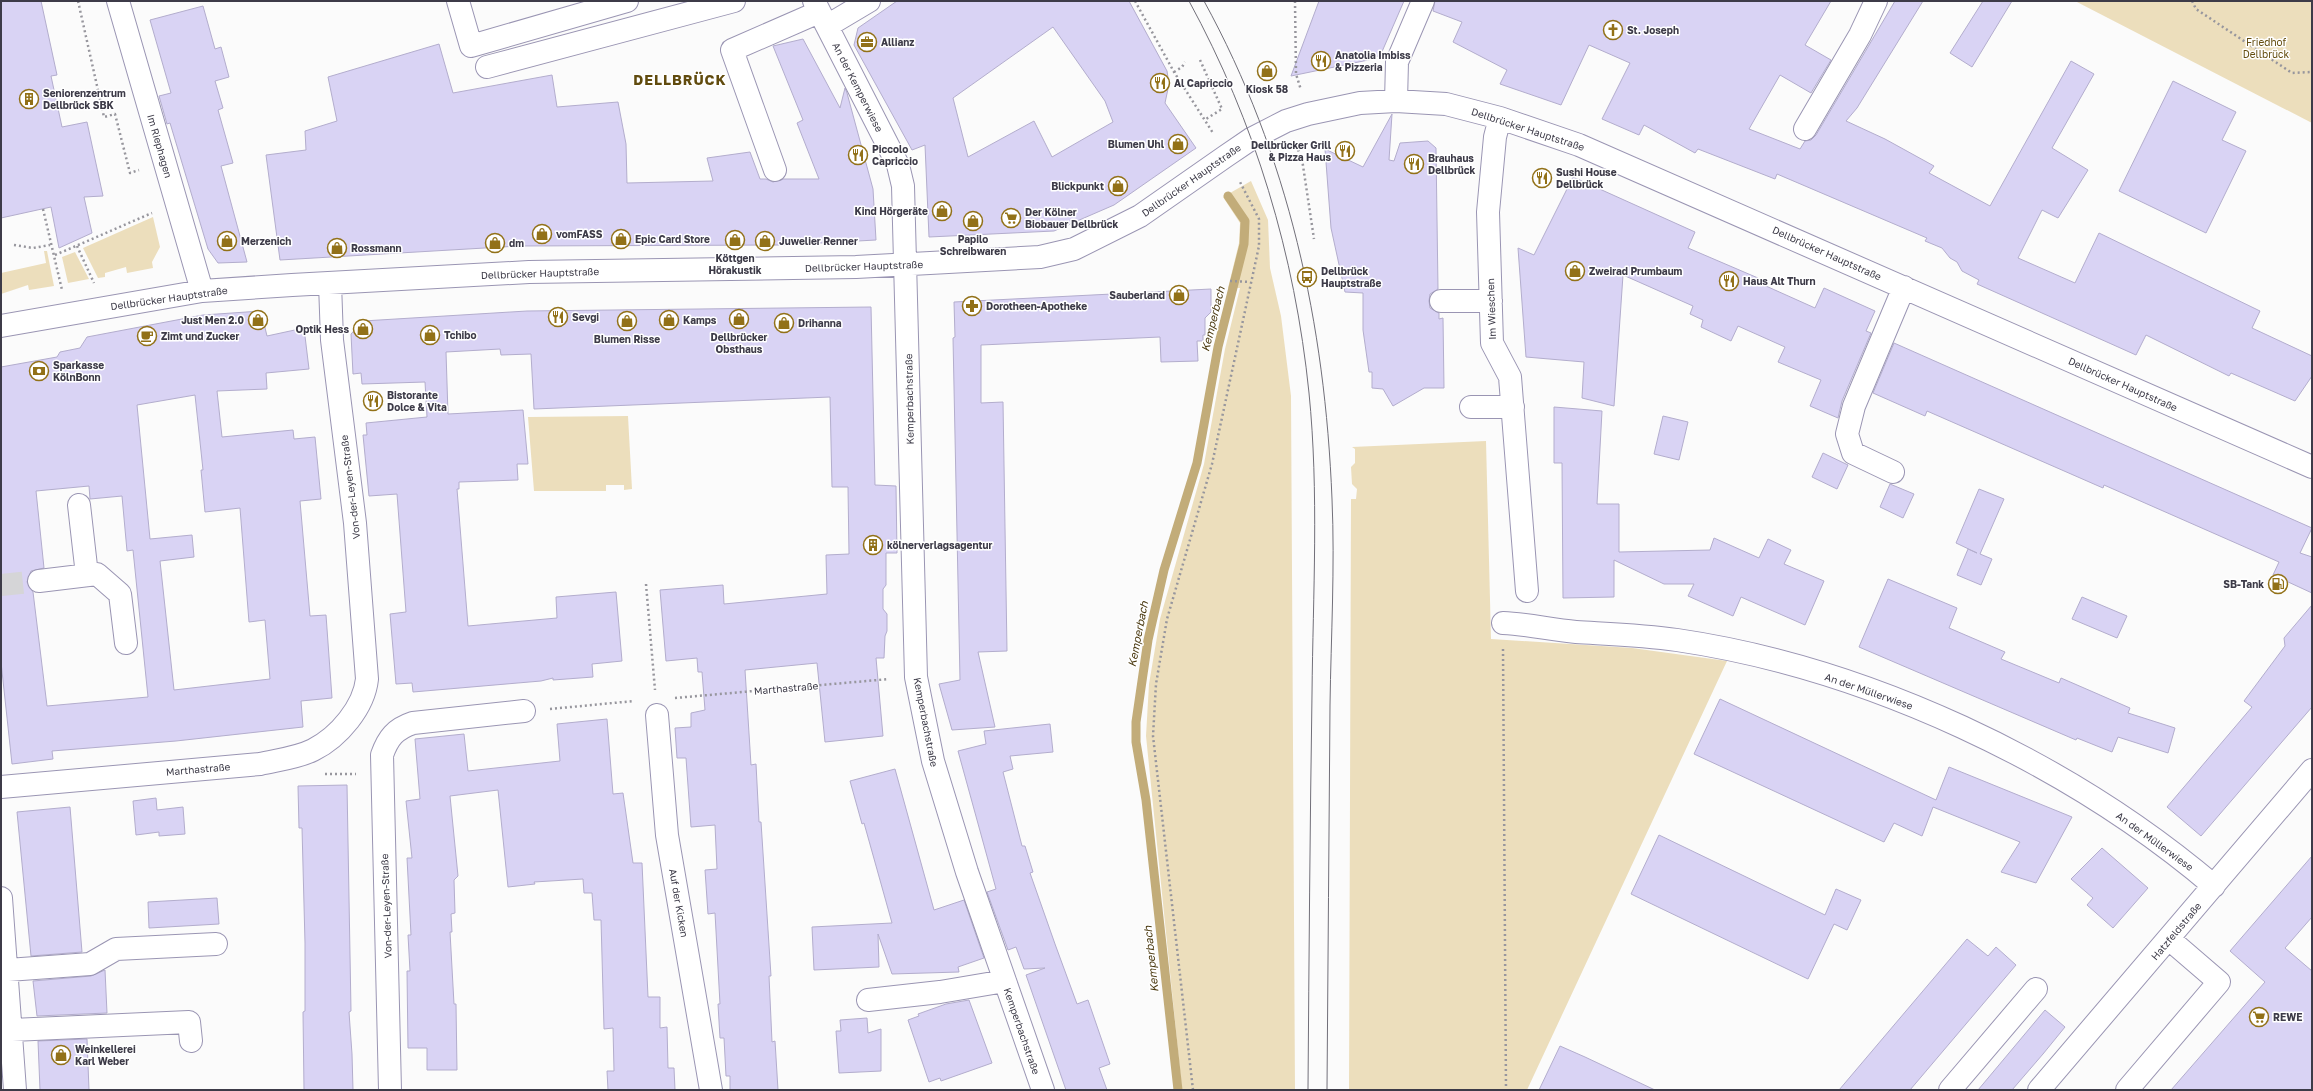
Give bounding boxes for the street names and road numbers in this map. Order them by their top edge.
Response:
street label: An der Kemperwiese [830,40,886,134]
street label: Dellbrücker Hauptstraße [1470,105,1586,153]
street label: Im Riephagen [145,113,175,179]
street label: Dellbrücker Hauptstraße [1139,141,1243,219]
street label: Dellbrücker Hauptstraße [1771,223,1884,283]
street label: Dellbrücker Hauptstraße [805,258,923,274]
street label: Dellbrücker Hauptstraße [481,265,599,281]
street label: Im Wieschen [1484,278,1498,340]
street label: Dellbrücker Hauptstraße [110,284,229,312]
street label: Kemperbachstraße [902,353,916,445]
street label: Dellbrücker Hauptstraße [2067,354,2180,414]
street label: Von-der-Leyen-Straße [338,434,362,540]
street label: An der Müllerwiese [1823,670,1915,712]
street label: Kemperbachstraße [911,676,941,768]
street label: Marthastraße [753,679,819,697]
street label: Marthastraße [165,760,231,778]
street label: An der Müllerwiese [2114,809,2196,873]
street label: Von-der-Leyen-Straße [378,853,394,959]
street label: Auf der Kicken [667,868,691,938]
street label: Hatzfeldstraße [2148,900,2204,962]
street label: Kemperbachstraße [1002,986,1043,1076]

